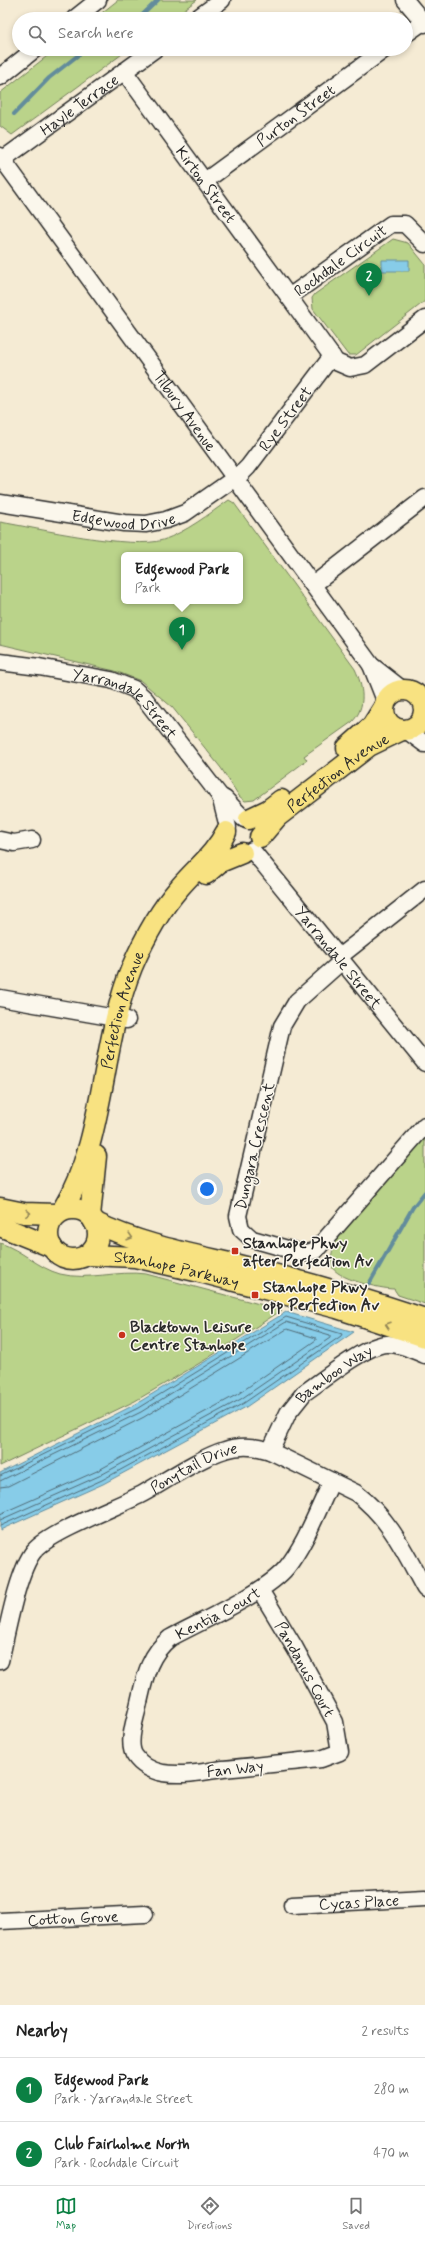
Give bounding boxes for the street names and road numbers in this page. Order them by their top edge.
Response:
street label: Hayle Terrace [36,70,123,141]
street label: Purton Street [252,80,340,152]
street label: Kirton Street [170,142,241,228]
street label: Rochdale Circuit [290,220,392,302]
street label: Tilbury Avenue [148,367,221,456]
street label: Rye Street [255,382,318,456]
street label: Edgewood Drive [70,506,179,536]
street label: Yarrandale Street [71,664,182,745]
street label: Perfection Avenue [283,729,393,818]
street label: Yarrandale Street [290,902,386,1014]
street label: Perfection Avenue [97,947,150,1071]
street label: Dungara Crescent [231,1080,281,1212]
street label: Stanhope Parkway [113,1247,241,1294]
street label: Bamboo Way [291,1341,376,1408]
street label: Ponytail Drive [147,1438,239,1499]
street label: Kentia Court [172,1583,265,1645]
street label: Pandanus Court [269,1618,339,1721]
street label: Fan Way [206,1756,265,1783]
street label: Cycas Place [318,1890,400,1916]
street label: Cotton Grove [27,1906,119,1932]

